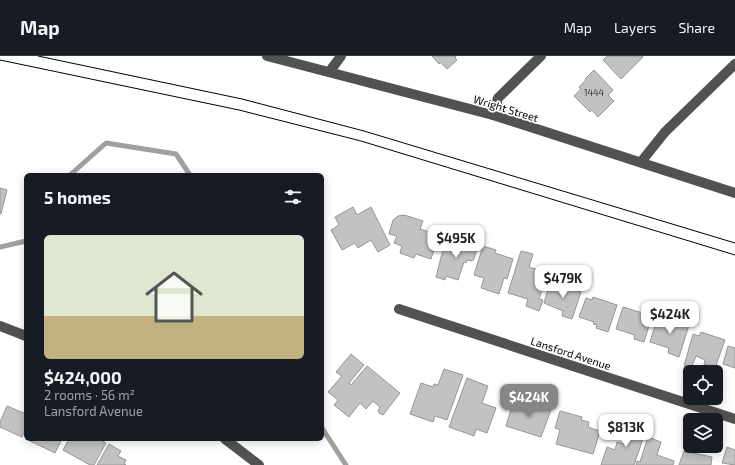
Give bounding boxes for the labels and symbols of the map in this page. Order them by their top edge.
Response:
house number: 1444 [584,87,605,98]
street label: Wright Street [472,92,540,124]
pin: $495K [428,225,484,259]
pin: $479K [535,265,591,299]
pin: $424K [642,301,698,335]
street label: Lansford Avenue [529,334,613,372]
pin: $424K [501,384,557,418]
pin: $813K [598,414,654,448]

